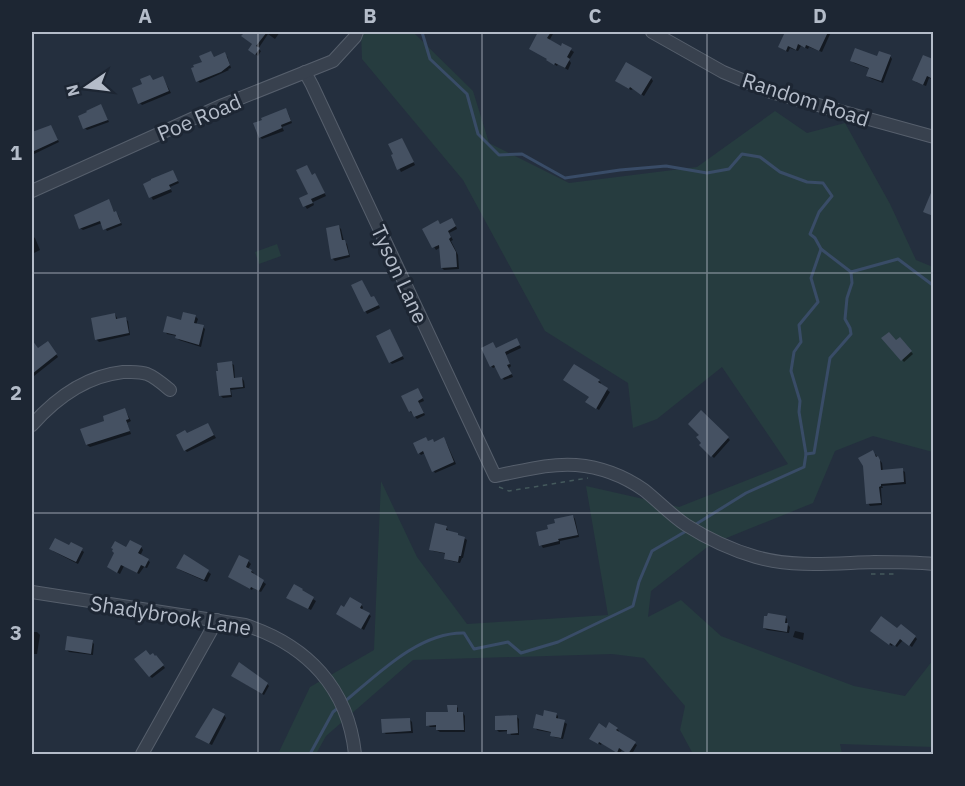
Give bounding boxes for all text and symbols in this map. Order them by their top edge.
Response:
text: A [138,2,152,29]
text: B [363,2,377,29]
text: C [588,2,602,29]
text: D [813,2,827,29]
north arrow [57,57,117,117]
street label: Random Road [739,65,873,133]
text: N [61,83,84,99]
street label: Poe Road [153,87,245,147]
text: 1 [10,139,22,166]
street label: Tyson Lane [365,220,435,328]
text: 2 [10,379,22,406]
street label: Shadybrook Lane [89,588,253,642]
text: 3 [10,619,22,646]

